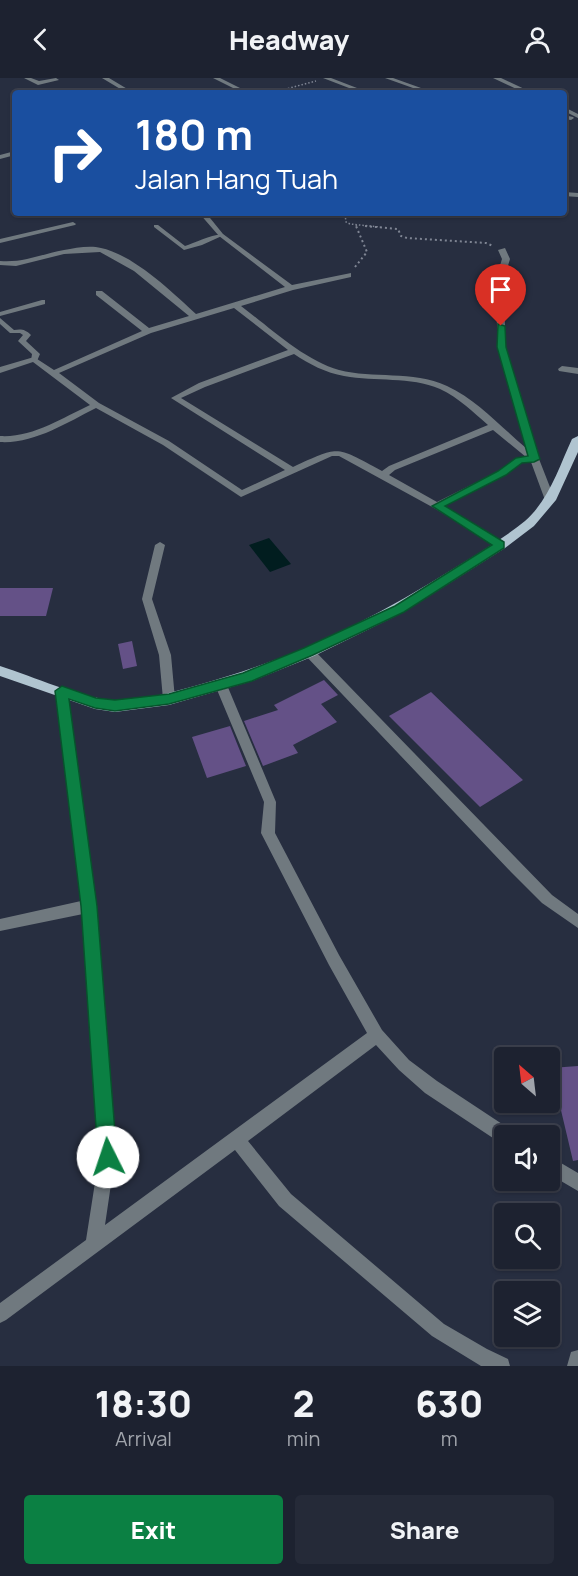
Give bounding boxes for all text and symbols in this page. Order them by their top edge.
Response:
text: Headway [229,21,349,58]
icon: back [24,23,57,56]
icon: person [521,23,554,56]
text: 180 m [135,105,253,163]
icon: right [36,114,114,192]
text: Jalan Hang Tuah [135,160,338,197]
pin [475,264,526,326]
icon: arrive [484,273,517,306]
north arrow [494,1047,560,1113]
map controls [494,1047,560,1347]
position arrow [76,1125,140,1189]
button: sound [494,1125,560,1191]
button: search [494,1203,560,1269]
button: layers [494,1281,560,1347]
text: 18:30 [95,1379,192,1428]
text: 2 [293,1379,314,1428]
text: 630 [415,1379,483,1428]
text: Arrival [115,1425,172,1452]
text: min [287,1425,320,1452]
text: m [441,1425,458,1452]
button: Exit [24,1495,283,1564]
button: Share [295,1495,554,1564]

